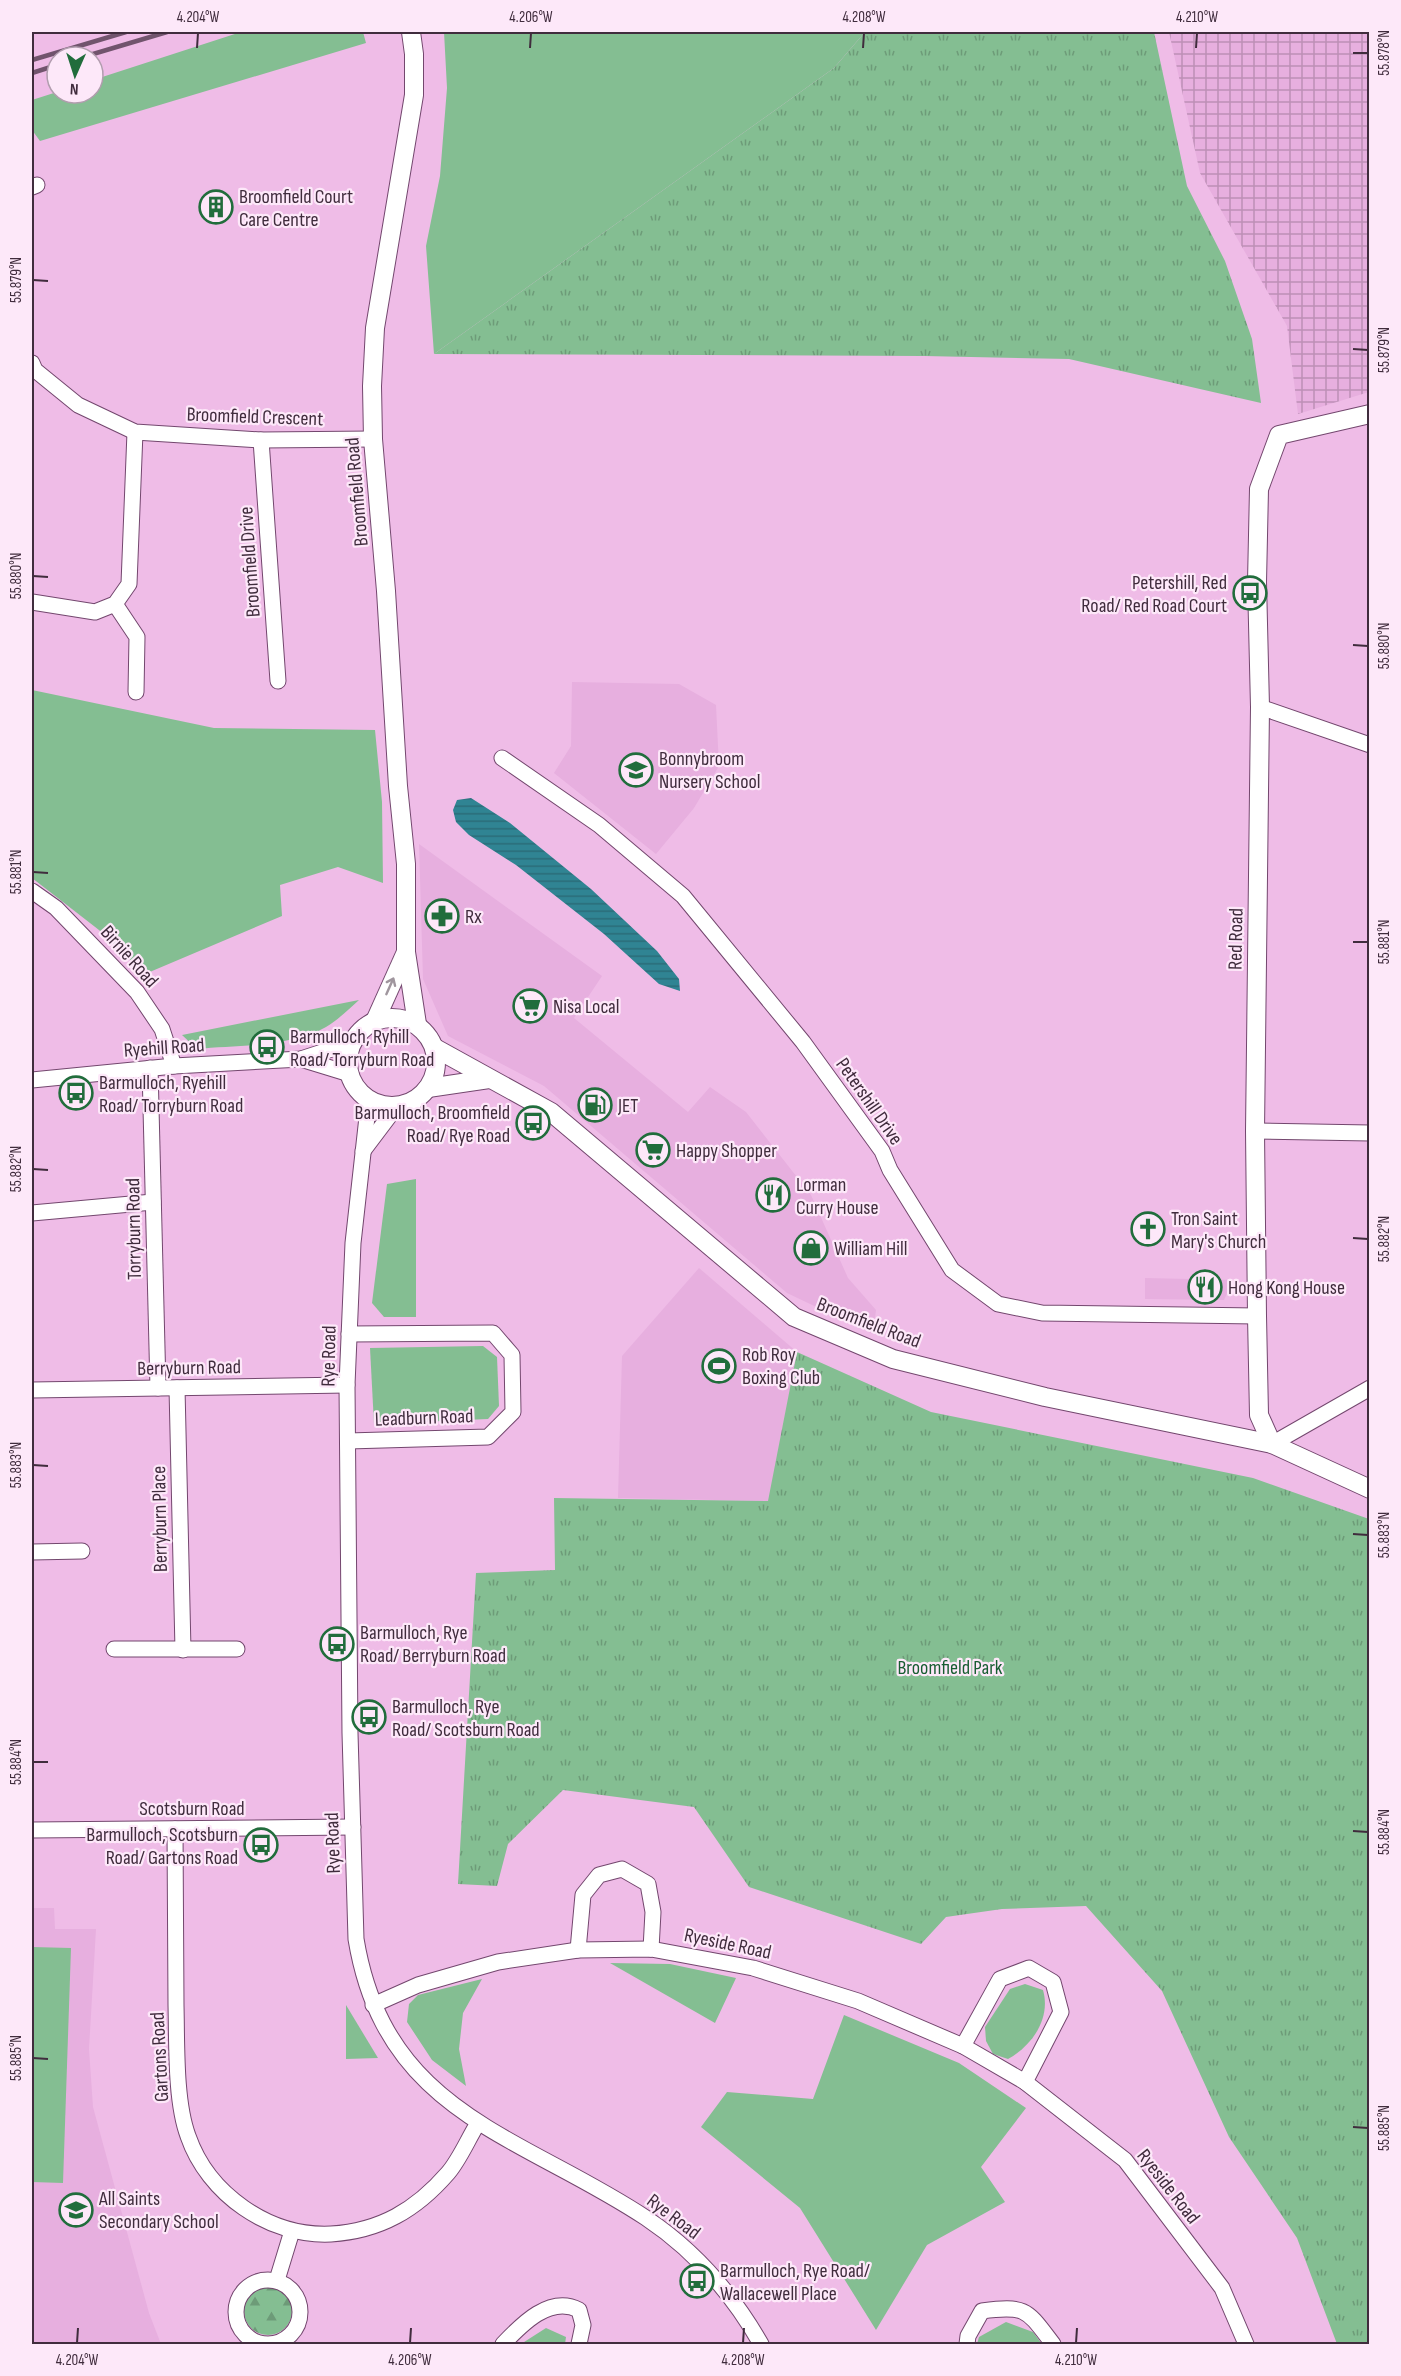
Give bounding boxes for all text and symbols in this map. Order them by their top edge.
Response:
text: 4.204°W [177,8,219,27]
text: 4.206°W [509,8,553,27]
text: 4.208°W [842,8,886,27]
text: 4.210°W [1176,8,1218,27]
text: 55.878°N [1375,30,1394,76]
north arrow [45,45,105,105]
text: N [70,79,79,98]
place label: Broomfield Court Care Centre [239,185,353,232]
building icon: Broomfield Court Care Centre [198,189,234,225]
text: 55.879°N [7,257,26,303]
text: 55.879°N [1375,327,1394,373]
street label: Broomfield Crescent [186,403,324,431]
street label: Broomfield Road [340,437,374,547]
street label: Broomfield Drive [234,506,266,618]
text: 55.880°N [7,553,26,599]
place label: Petershill, Red Road/ Red Road Court [1081,571,1227,618]
bus stop icon: Petershill, Red Road/ Red Road Court [1232,575,1268,611]
text: 55.880°N [1375,623,1394,669]
place label: Bonnybroom Nursery School [659,747,760,794]
school or university icon: Bonnybroom Nursery School [618,752,654,788]
text: 55.881°N [7,850,26,894]
pharmacy icon: Rx [424,898,460,934]
place label: Rx [465,905,482,929]
street label: Red Road [1223,908,1249,970]
text: 55.881°N [1375,920,1394,964]
street label: Birnie Road [95,921,163,993]
one-way arrow [385,978,397,996]
supermarket icon: Nisa Local [512,988,548,1024]
place label: Nisa Local [553,995,620,1019]
place label: Barmulloch, Ryhill Road/ Torryburn Road [290,1025,434,1072]
bus stop icon: Barmulloch, Ryhill Road/ Torryburn Road [249,1029,285,1065]
street label: Ryehill Road [123,1033,205,1063]
street label: Petershill Drive [830,1053,908,1150]
place label: Barmulloch, Ryehill Road/ Torryburn Road [99,1071,243,1118]
bus stop icon: Barmulloch, Ryehill Road/ Torryburn Road [58,1075,94,1111]
fuel station icon: JET [577,1087,613,1123]
place label: JET [617,1094,638,1118]
place label: Barmulloch, Broomfield Road/ Rye Road [355,1101,510,1148]
bus stop icon: Barmulloch, Broomfield Road/ Rye Road [515,1105,551,1141]
supermarket icon: Happy Shopper [635,1132,671,1168]
place label: Happy Shopper [676,1139,777,1163]
text: 55.882°N [7,1146,26,1192]
place label: Lorman Curry House [796,1173,879,1220]
restaurant icon: Lorman Curry House [755,1177,791,1213]
street label: Torryburn Road [121,1178,147,1280]
place label: Tron Saint Mary's Church [1171,1207,1266,1254]
church icon: Tron Saint Mary's Church [1130,1211,1166,1247]
text: 55.882°N [1375,1216,1394,1262]
shop icon: William Hill [793,1230,829,1266]
place label: William Hill [834,1237,907,1261]
restaurant icon: Hong Kong House [1187,1269,1223,1305]
place label: Hong Kong House [1228,1276,1345,1300]
street label: Broomfield Road [813,1292,924,1354]
street label: Rye Road [316,1325,342,1387]
place label: Rob Roy Boxing Club [742,1343,820,1390]
sports icon: Rob Roy Boxing Club [701,1348,737,1384]
street label: Berryburn Road [137,1355,241,1381]
street label: Leadburn Road [374,1404,474,1432]
text: 55.883°N [7,1442,26,1488]
street label: Berryburn Place [147,1466,173,1572]
text: 55.883°N [1375,1512,1394,1558]
place label: Barmulloch, Rye Road/ Berryburn Road [360,1621,506,1668]
bus stop icon: Barmulloch, Rye Road/ Berryburn Road [319,1626,355,1662]
park label: Broomfield Park [897,1656,1003,1680]
place label: Barmulloch, Rye Road/ Scotsburn Road [392,1695,540,1742]
bus stop icon: Barmulloch, Rye Road/ Scotsburn Road [351,1699,387,1735]
text: 55.884°N [7,1739,26,1785]
street label: Scotsburn Road [139,1797,245,1821]
text: 55.884°N [1375,1809,1394,1855]
street label: Rye Road [320,1812,346,1874]
place label: Barmulloch, Scotsburn Road/ Gartons Road [86,1823,238,1870]
bus stop icon: Barmulloch, Scotsburn Road/ Gartons Road [243,1827,279,1863]
street label: Ryeside Road [682,1923,773,1965]
street label: Gartons Road [146,2011,174,2103]
text: 55.885°N [7,2035,26,2081]
text: 55.885°N [1375,2105,1394,2151]
street label: Ryeside Road [1132,2144,1205,2229]
place label: All Saints Secondary School [98,2187,219,2234]
street label: Rye Road [642,2189,705,2245]
school or university icon: All Saints Secondary School [58,2192,94,2228]
place label: Barmulloch, Rye Road/ Wallacewell Place [720,2259,870,2306]
bus stop icon: Barmulloch, Rye Road/ Wallacewell Place [679,2263,715,2299]
text: 4.204°W [56,2351,98,2370]
text: 4.206°W [388,2351,432,2370]
text: 4.208°W [721,2351,765,2370]
text: 4.210°W [1055,2351,1097,2370]

